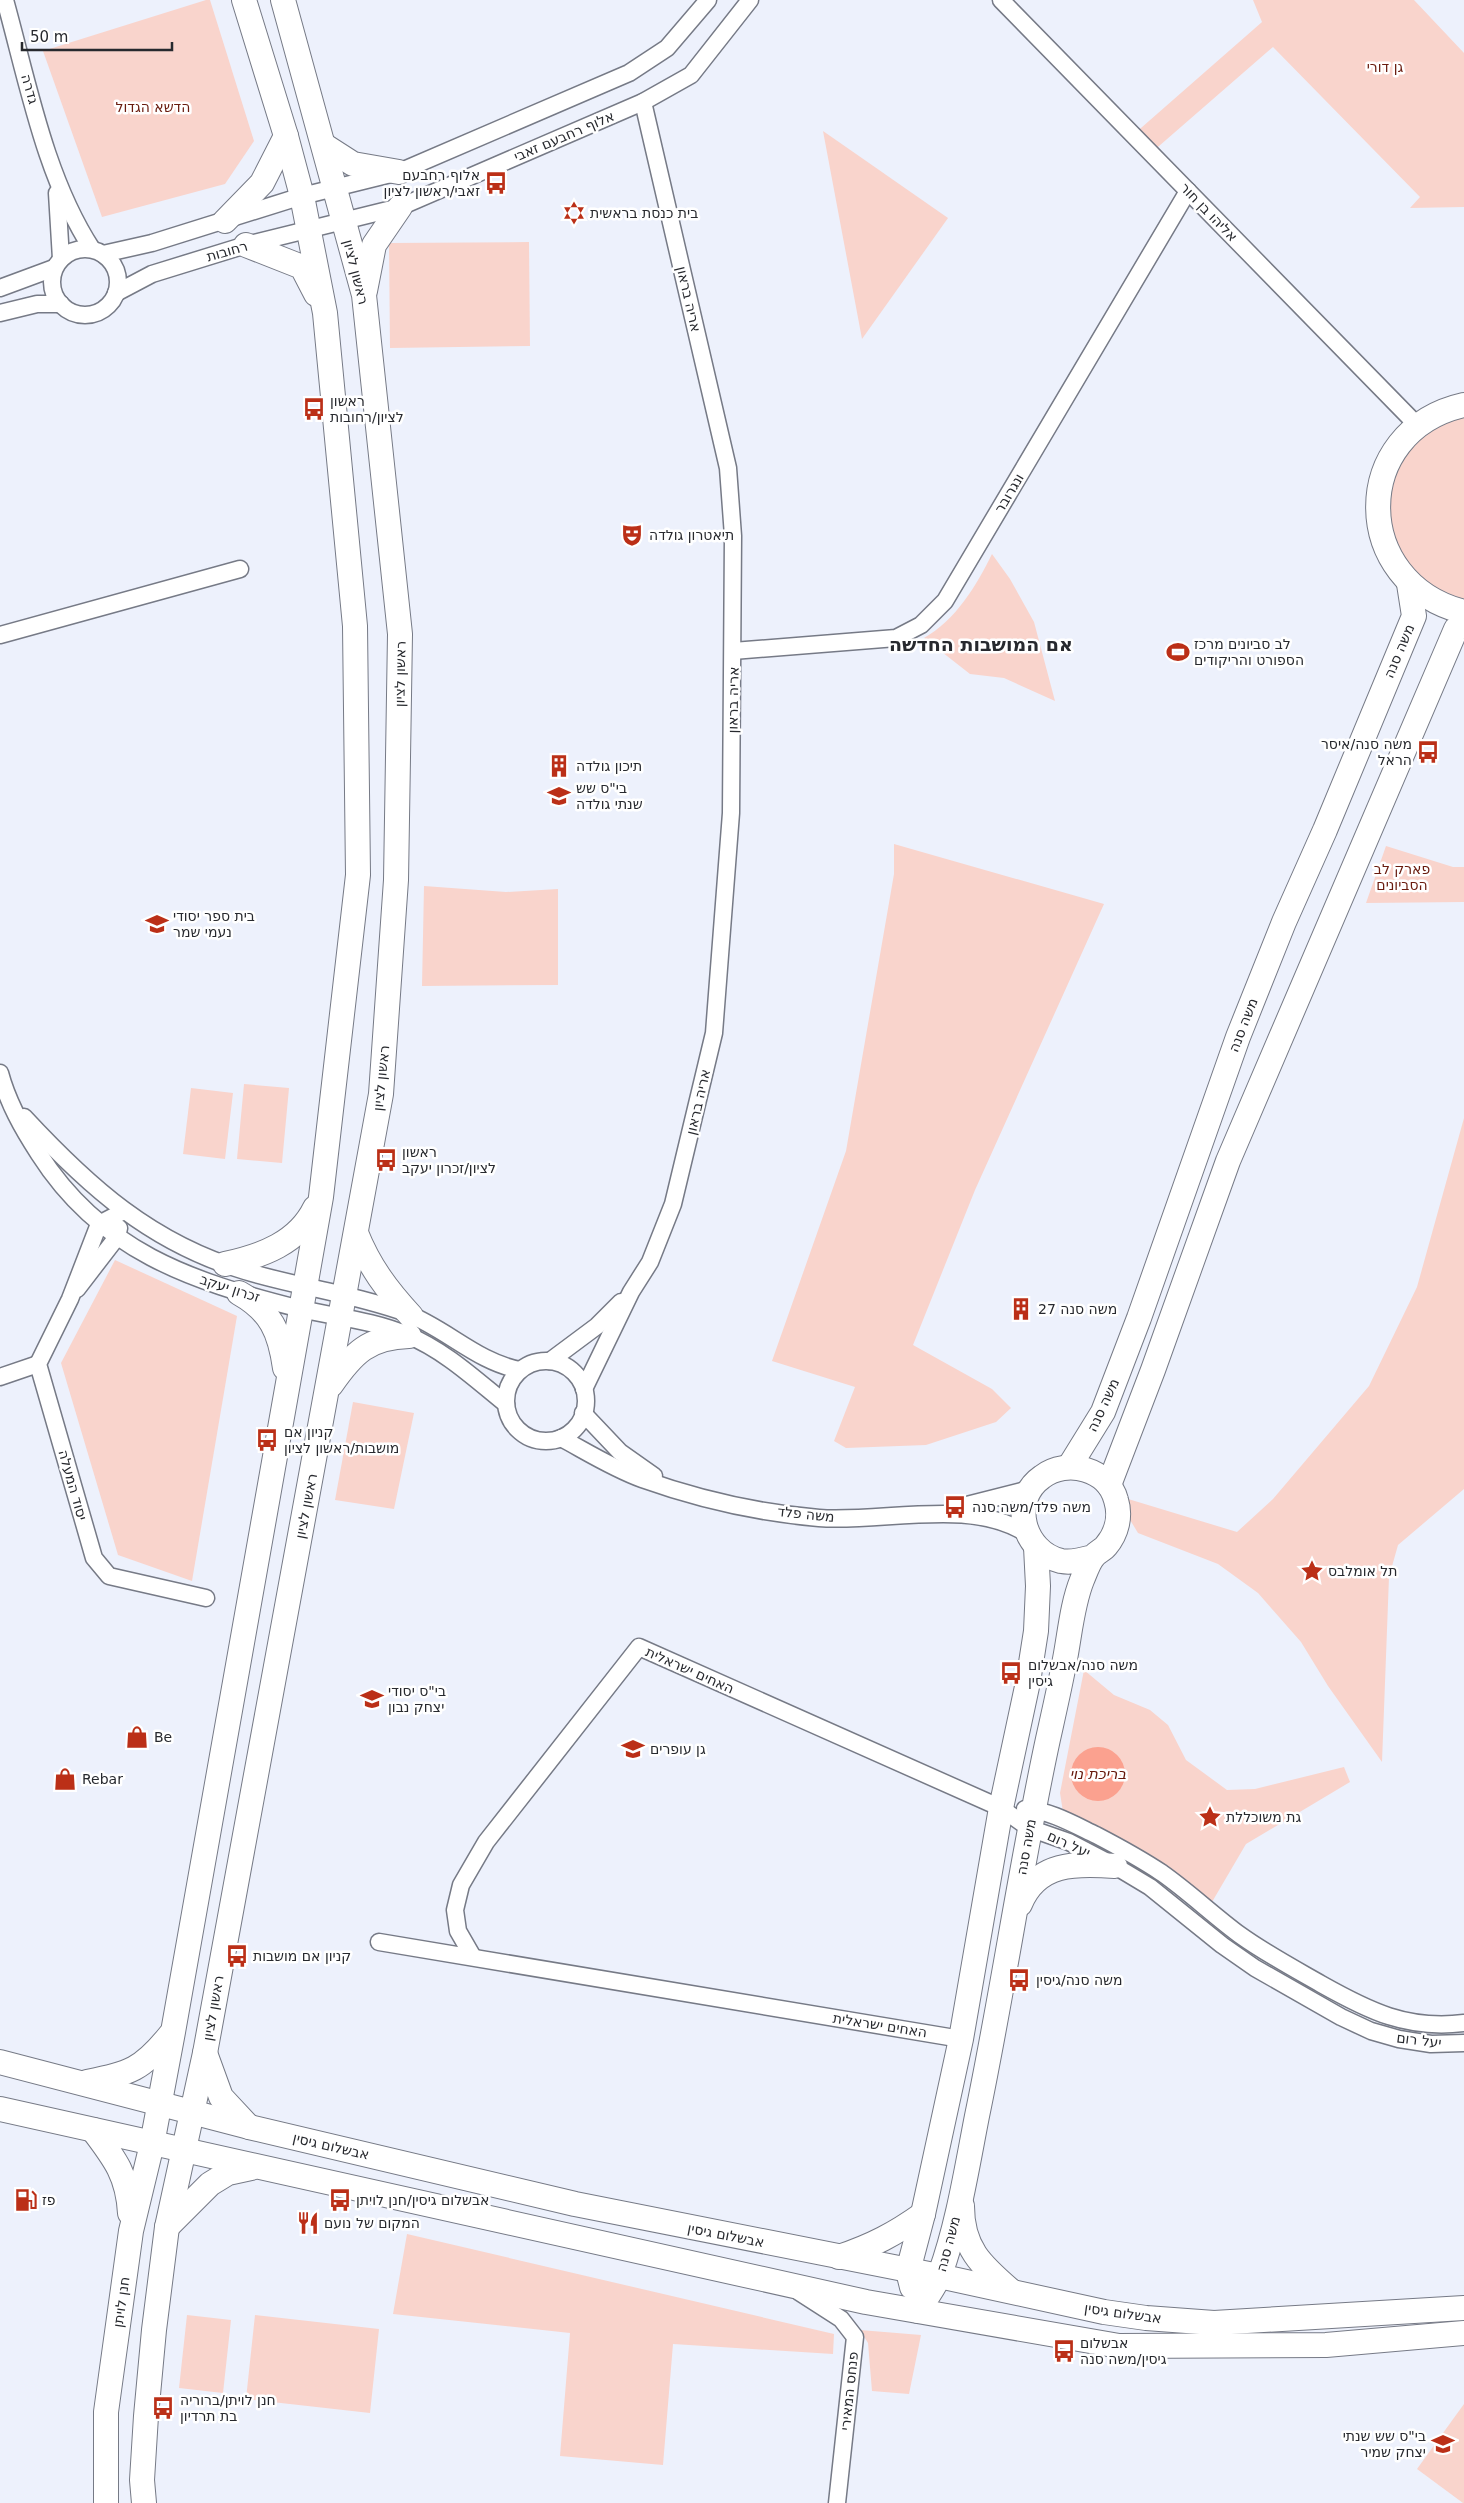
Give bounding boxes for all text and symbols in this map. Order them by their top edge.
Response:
scale bar [22,20,172,52]
text: 50 m [30,28,68,46]
park label: גן דורי [1367,59,1403,75]
street label: גדרה [18,72,42,106]
park label: הדשא הגדול [116,99,190,115]
street label: אלוף רחבעם זאבי [511,108,617,164]
place label: אלוף רחבעם זאבי/ראשון לציון [384,167,480,199]
bus stop icon: אלוף רחבעם זאבי/ראשון לציון [483,170,509,196]
street label: אליהו בן חור [1177,179,1241,245]
synagogue icon: בית כנסת בראשית [561,200,587,226]
place label: בית כנסת בראשית [590,205,698,221]
street label: רחובות [205,238,249,264]
street label: ראשון לציון [340,238,372,306]
street label: אריה בראון [674,265,704,333]
place label: ראשון לציון/רחובות [330,393,404,425]
bus stop icon: ראשון לציון/רחובות [301,396,327,422]
street label: ונגרובר [991,470,1027,516]
theatre icon: תיאטרון גולדה [619,522,645,548]
place label: תיאטרון גולדה [649,527,734,543]
street label: משה סנה [1381,622,1417,680]
district label: אם המושבות החדשה [889,633,1073,655]
place label: לב סביונים מרכז הספורט והריקודים [1194,636,1304,668]
sports icon: לב סביונים מרכז הספורט והריקודים [1165,639,1191,665]
street label: ראשון לציון [391,641,409,707]
street label: אריה בראון [724,666,742,734]
place label: משה סנה/איסר הראל [1321,736,1412,768]
bus stop icon: משה סנה/איסר הראל [1415,739,1441,765]
building icon: תיכון גולדה [546,753,572,779]
place label: תיכון גולדה [576,758,642,774]
place label: בי"ס שש שנתי גולדה [576,780,643,812]
school or university icon: בי"ס שש שנתי גולדה [546,783,572,809]
park label: פארק לב הסביונים [1374,861,1430,893]
place label: בית ספר יסודי נעמי שמר [173,908,255,940]
school or university icon: בית ספר יסודי נעמי שמר [144,911,170,937]
street label: משה סנה [1225,996,1261,1054]
street label: ראשון לציון [370,1044,392,1112]
street label: אריה בראון [683,1068,713,1136]
place label: ראשון לציון/זכרון יעקב [402,1144,496,1176]
bus stop icon: ראשון לציון/זכרון יעקב [373,1147,399,1173]
street label: זכרון יעקב [198,1271,262,1305]
building icon: משה סנה 27 [1008,1296,1034,1322]
place label: משה סנה 27 [1038,1301,1117,1317]
street label: משה סנה [1084,1376,1122,1434]
place label: קניון אם מושבות/ראשון לציון [284,1424,399,1456]
bus stop icon: קניון אם מושבות/ראשון לציון [254,1427,280,1453]
street label: יסוד המעלה [55,1448,91,1522]
street label: ראשון לציון [292,1472,320,1540]
bus stop icon: משה פלד/משה סנה [942,1494,968,1520]
place label: משה פלד/משה סנה [972,1499,1091,1515]
street label: משה פלד [777,1503,835,1525]
place icon: תל אומלבס [1299,1558,1325,1584]
place label: תל אומלבס [1328,1563,1397,1579]
street label: האחים ישראלית [643,1643,737,1697]
place label: משה סנה/אבשלום גיסין [1028,1657,1138,1689]
bus stop icon: משה סנה/אבשלום גיסין [998,1660,1024,1686]
place label: בי"ס יסודי יצחק נבון [388,1683,446,1715]
school or university icon: בי"ס יסודי יצחק נבון [359,1686,385,1712]
shop icon: Be [124,1724,150,1750]
place label: Be [154,1729,172,1745]
school or university icon: גן עופרים [620,1736,646,1762]
place label: גן עופרים [650,1741,706,1757]
water label: בריכת נוי [1070,1765,1127,1783]
shop icon: Rebar [52,1766,78,1792]
place label: Rebar [82,1771,123,1787]
place icon: גת משוכללת [1197,1804,1223,1830]
place label: גת משוכללת [1226,1809,1301,1825]
street label: משה סנה [1013,1818,1039,1876]
street label: יעל רום [1045,1827,1093,1861]
bus stop icon: קניון אם מושבות [224,1943,250,1969]
place label: קניון אם מושבות [253,1948,351,1964]
bus stop icon: משה סנה/גיסין [1006,1967,1032,1993]
place label: משה סנה/גיסין [1036,1972,1123,1988]
street label: ראשון לציון [199,1974,227,2042]
street label: האחים ישראלית [832,2010,928,2040]
street label: יעל רום [1396,2029,1442,2051]
street label: אבשלום גיסין [291,2129,371,2163]
fuel station icon: פז [13,2187,39,2213]
bus stop icon: אבשלום גיסין/חנן לויתן [327,2187,353,2213]
place label: פז [42,2192,56,2208]
place label: אבשלום גיסין/חנן לויתן [356,2192,489,2208]
restaurant icon: המקום של נועם [295,2210,321,2236]
street label: משה סנה [933,2214,963,2274]
place label: המקום של נועם [324,2215,420,2231]
street label: אבשלום גיסין [686,2220,766,2250]
street label: חנן לויתן [110,2276,132,2328]
street label: אבשלום גיסין [1083,2300,1163,2326]
place label: אבשלום גיסין/משה סנה [1080,2335,1167,2367]
bus stop icon: אבשלום גיסין/משה סנה [1051,2338,1077,2364]
street label: פנחס המאירי [837,2351,861,2431]
place label: חנן לויתן/ברוריה בת תרדיון [180,2392,276,2424]
bus stop icon: חנן לויתן/ברוריה בת תרדיון [150,2395,176,2421]
place label: בי"ס שש שנתי יצחק שמיר [1343,2428,1426,2460]
school or university icon: בי"ס שש שנתי יצחק שמיר [1430,2431,1456,2457]

